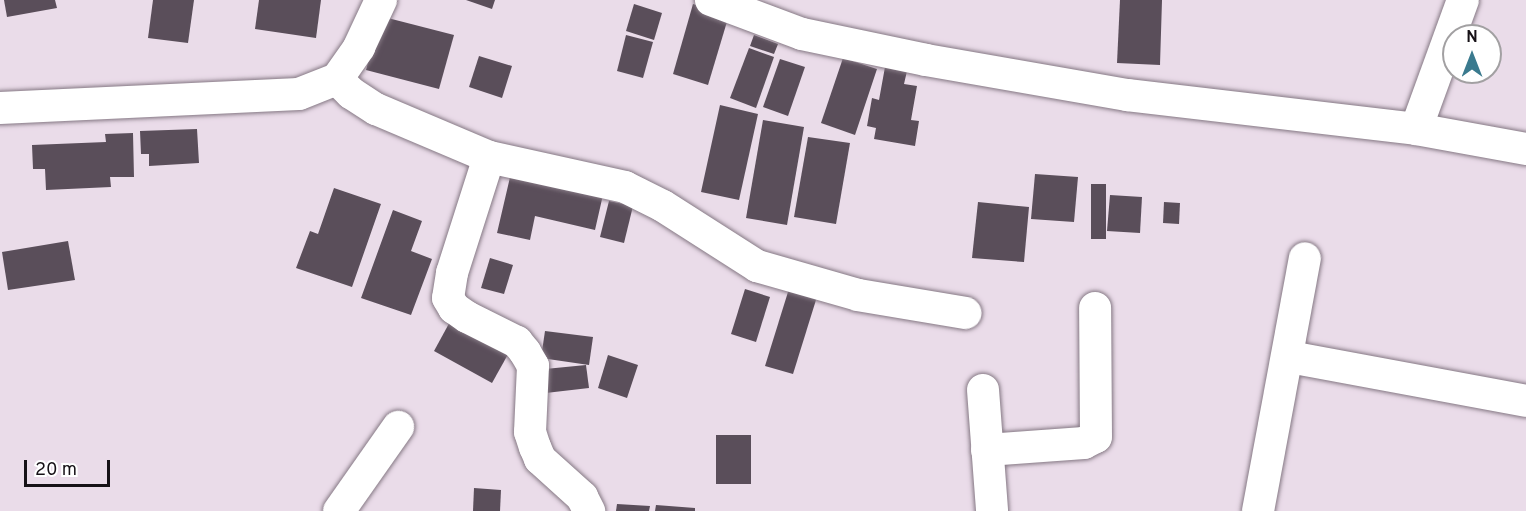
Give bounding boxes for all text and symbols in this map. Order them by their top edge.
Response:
north arrow [1442,24,1502,84]
text: N [1466,28,1478,48]
scale bar [27,448,112,486]
text: 20 m [35,459,77,482]

